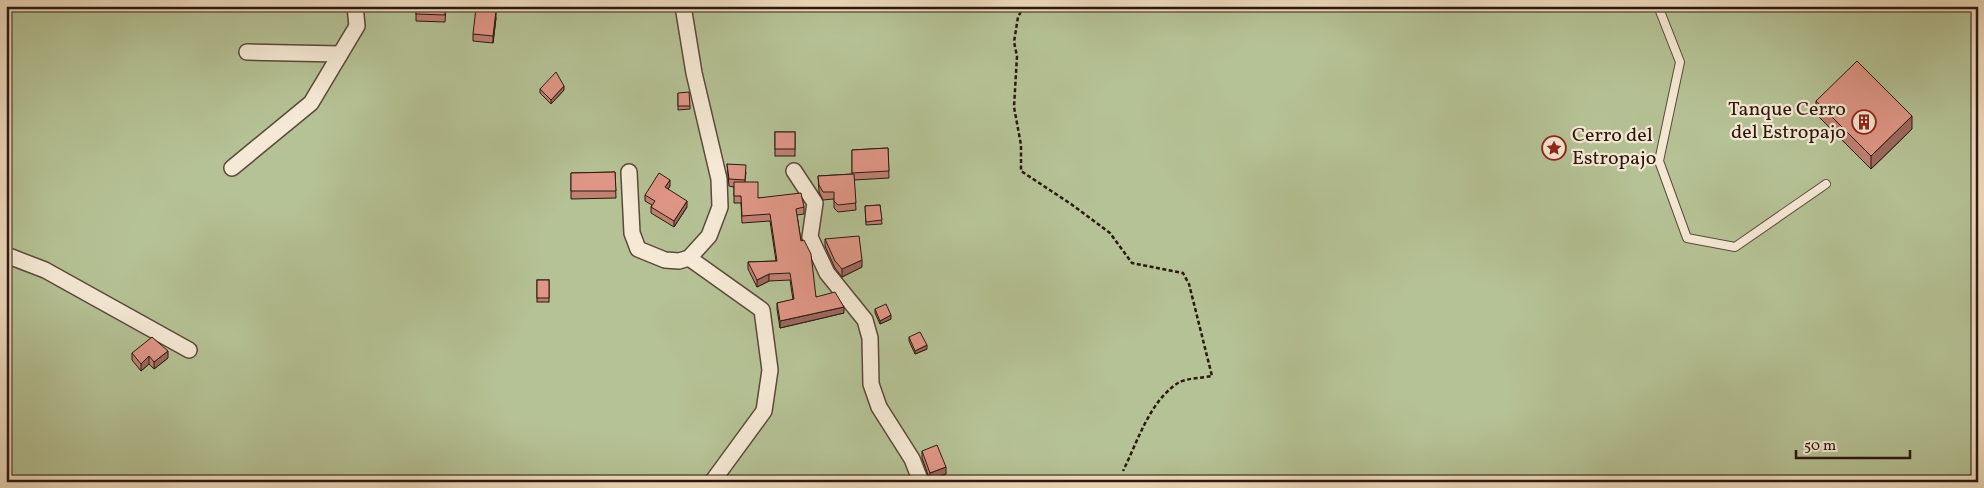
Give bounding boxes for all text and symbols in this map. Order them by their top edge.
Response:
place label: Tanque Cerro del Estropajo [1728,96,1846,147]
building icon: Tanque Cerro del Estropajo [1851,109,1877,135]
place label: Cerro del Estropajo [1572,122,1656,173]
place icon: Cerro del Estropajo [1541,135,1567,161]
scale bar [1796,428,1910,460]
text: 50 m [1804,436,1836,457]

